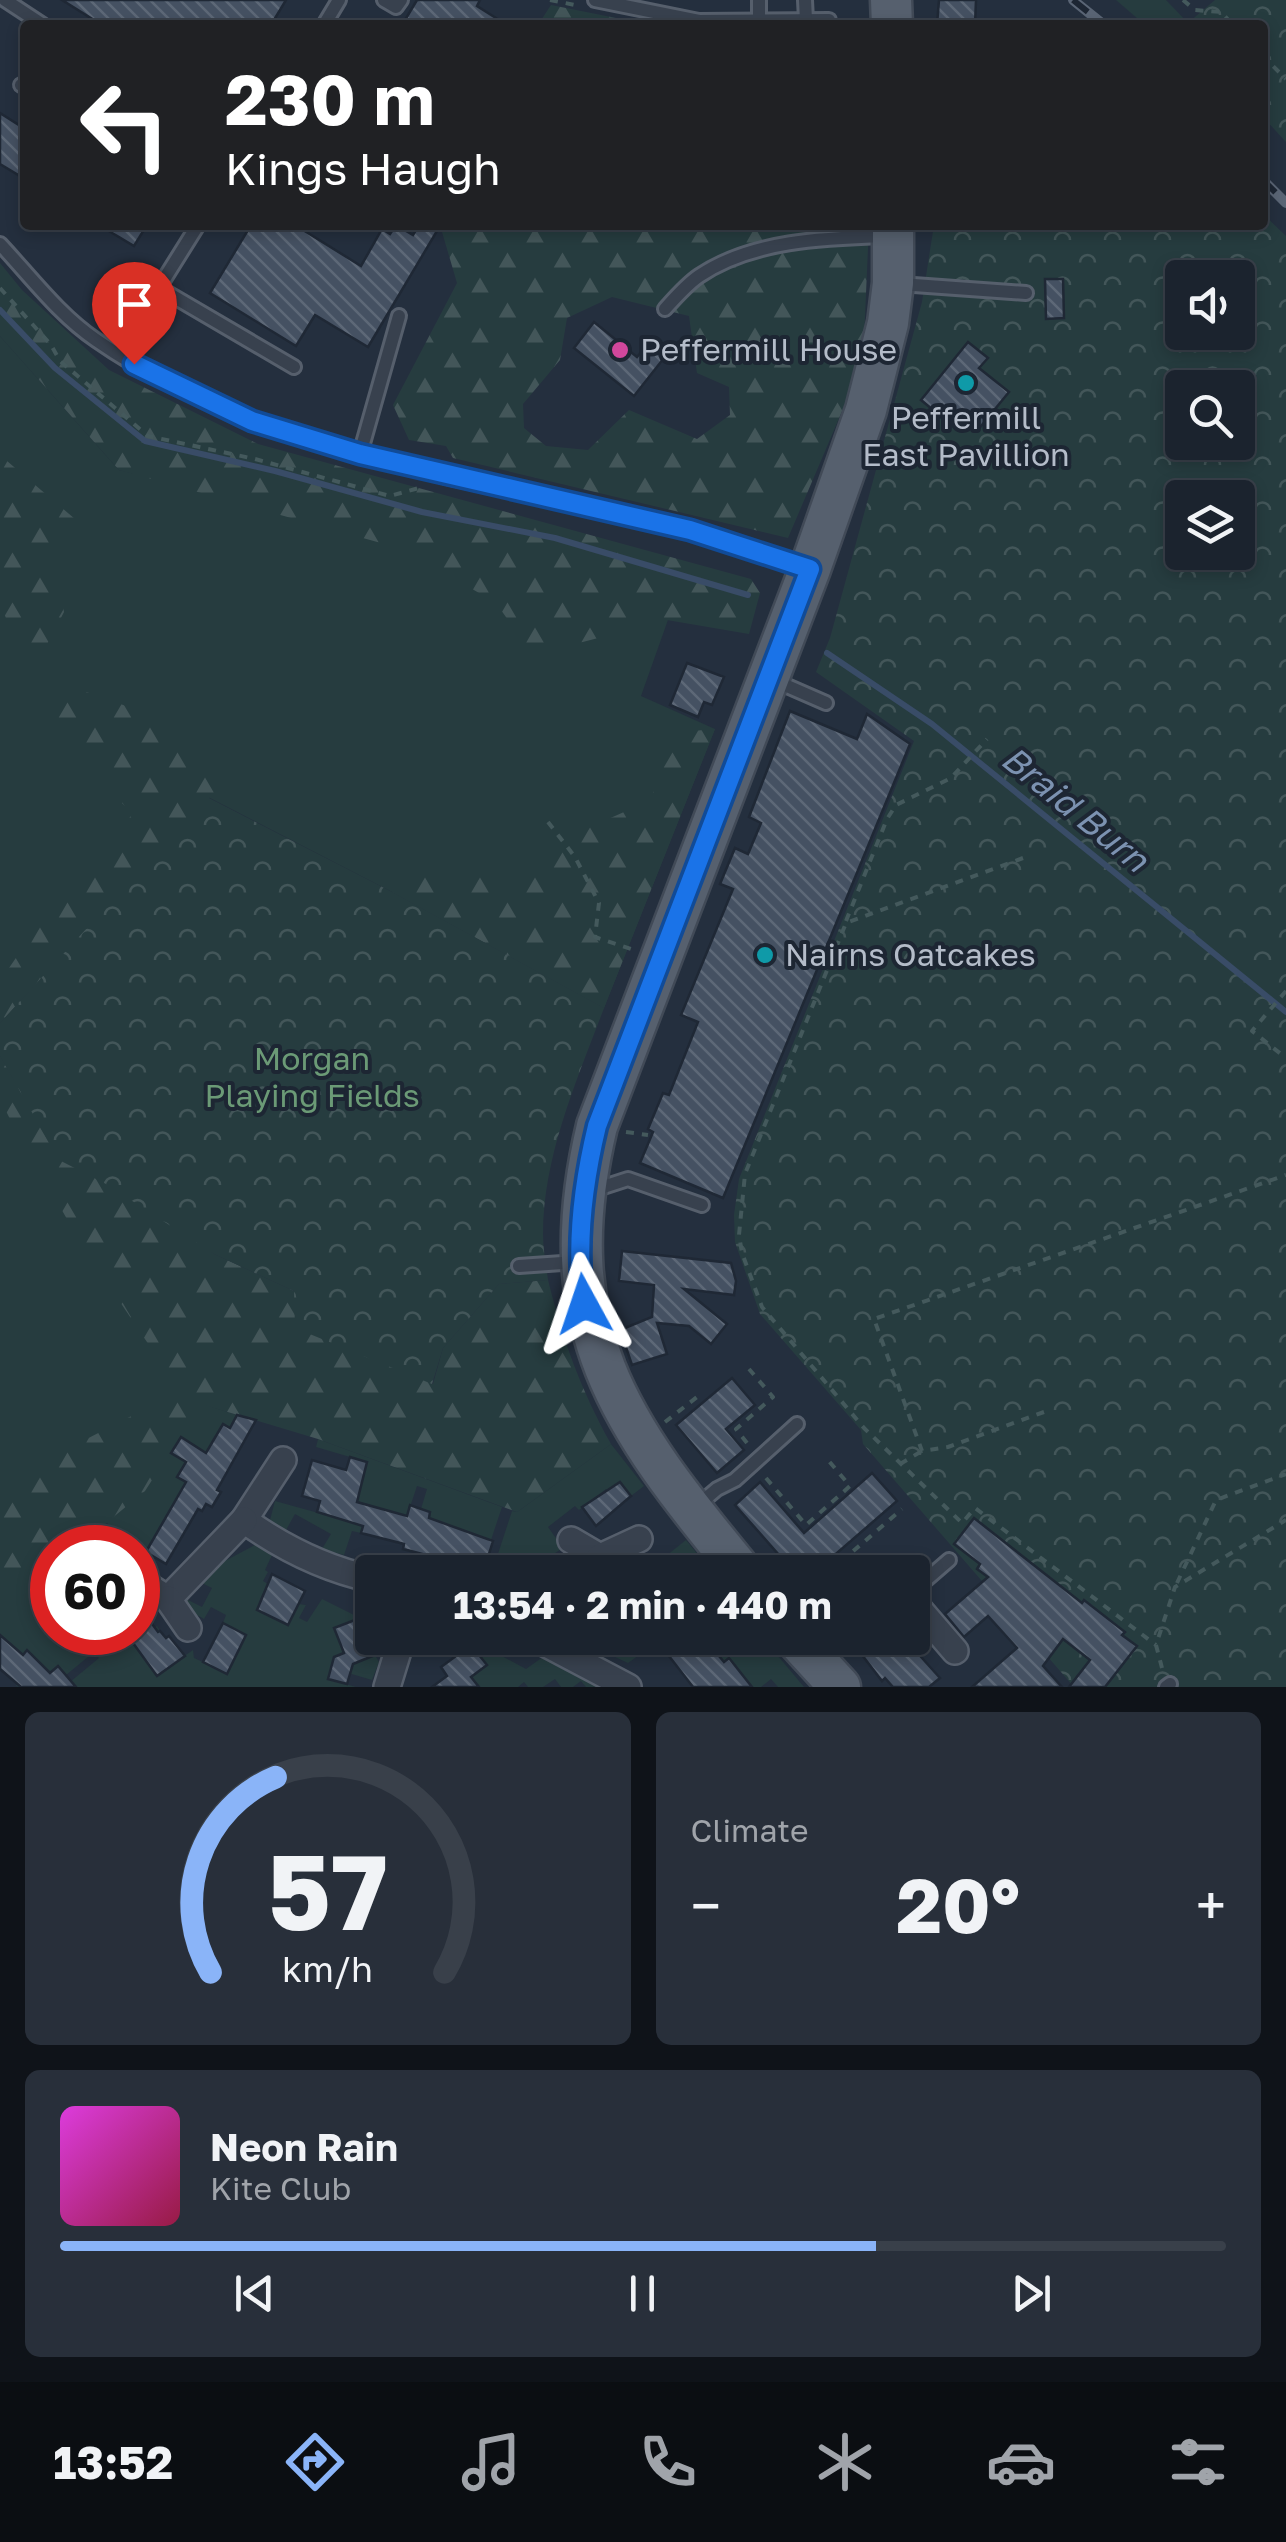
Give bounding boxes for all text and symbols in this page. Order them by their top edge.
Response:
text: 230 m [225,56,435,140]
icon: left [60,60,190,190]
text: Kings Haugh [225,141,501,195]
map controls [1165,260,1255,570]
button: sound [1165,260,1255,350]
pin [92,262,177,365]
icon: arrive [107,277,162,332]
place label: Peffermill House [640,330,897,368]
marker: Peffermill House [609,339,631,361]
button: search [1165,370,1255,460]
marker: Peffermill East Pavillion [955,372,977,394]
place label: Peffermill East Pavillion [862,398,1070,473]
button: layers [1165,480,1255,570]
water label: Braid Burn [994,737,1158,881]
place label: Nairns Oatcakes [785,935,1036,973]
marker: Nairns Oatcakes [754,944,776,966]
park label: Morgan Playing Fields [204,1039,420,1114]
position arrow [532,1252,636,1356]
speed limit sign: 60 [30,1525,160,1655]
text: 13:54 · 2 min · 440 m [453,1582,832,1627]
text: Climate [691,1811,809,1849]
text: 57 [268,1828,388,1953]
text: 20° [896,1859,1020,1950]
text: − [691,1872,721,1938]
text: + [1196,1872,1226,1938]
text: km/h [282,1947,373,1990]
text: Neon Rain [210,2124,398,2169]
text: Kite Club [210,2169,351,2207]
icon: previous [227,2266,282,2321]
icon: pause [615,2266,670,2321]
icon: next [1004,2266,1059,2321]
icon: directions [280,2427,350,2497]
icon: music [456,2427,526,2497]
icon: phone [633,2427,703,2497]
icon: climate [810,2427,880,2497]
icon: car [986,2427,1056,2497]
icon: filters [1163,2427,1233,2497]
text: 13:52 [53,2435,173,2489]

